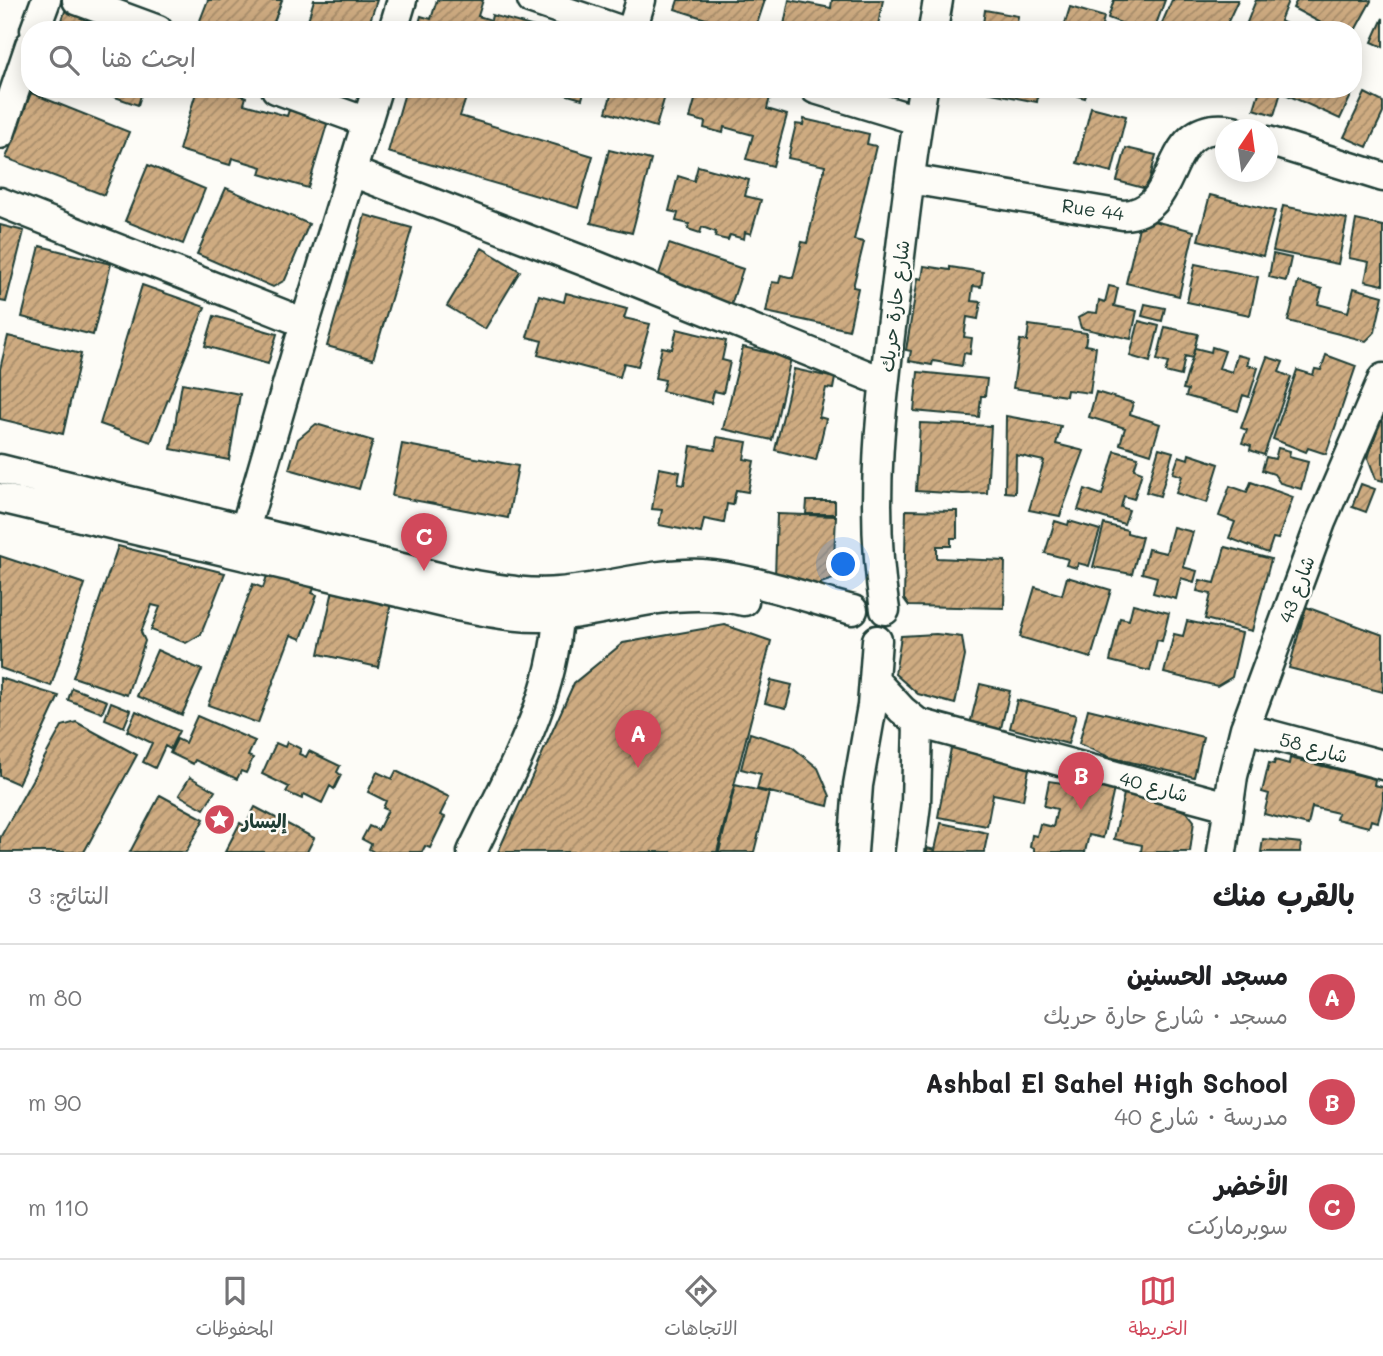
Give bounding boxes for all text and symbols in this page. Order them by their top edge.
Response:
search box [21,21,1362,98]
text: ابحث هنا [101,40,196,74]
icon: search [45,41,83,79]
north arrow [1215,119,1278,182]
street label: Rue 44 [1060,192,1126,226]
street label: شارع حارة حريك [873,238,916,374]
pin: C [401,513,447,571]
your location [826,547,860,581]
street label: شارع 43 [1272,552,1322,627]
pin: A [615,710,661,768]
street label: شارع 58 [1277,726,1351,770]
pin: B [1058,752,1104,810]
street label: شارع 40 [1116,765,1191,809]
place icon: إليسار [202,803,236,837]
place label: إليسار [240,808,287,834]
text: بالقرب منك [1213,874,1355,914]
text: النتائج: 3 [28,880,109,910]
text: مسجد الحسنين [1127,958,1288,992]
text: 80 m [28,982,82,1012]
text: A [1324,982,1340,1012]
text: مسجد · شارع حارة حريك [1043,1000,1288,1030]
text: Ashbal El Sahel High School [925,1066,1288,1100]
text: 90 m [28,1087,82,1117]
text: B [1324,1087,1340,1117]
text: مدرسة · شارع 40 [1114,1101,1288,1131]
text: الأخضر [1215,1168,1288,1202]
text: 110 m [28,1192,88,1222]
text: C [1323,1192,1341,1222]
text: سوبرماركت [1187,1210,1288,1240]
tab: المحفوظات [195,1272,274,1345]
tab: الاتجاهات [664,1272,738,1345]
tab: الخريطة [1128,1272,1188,1345]

